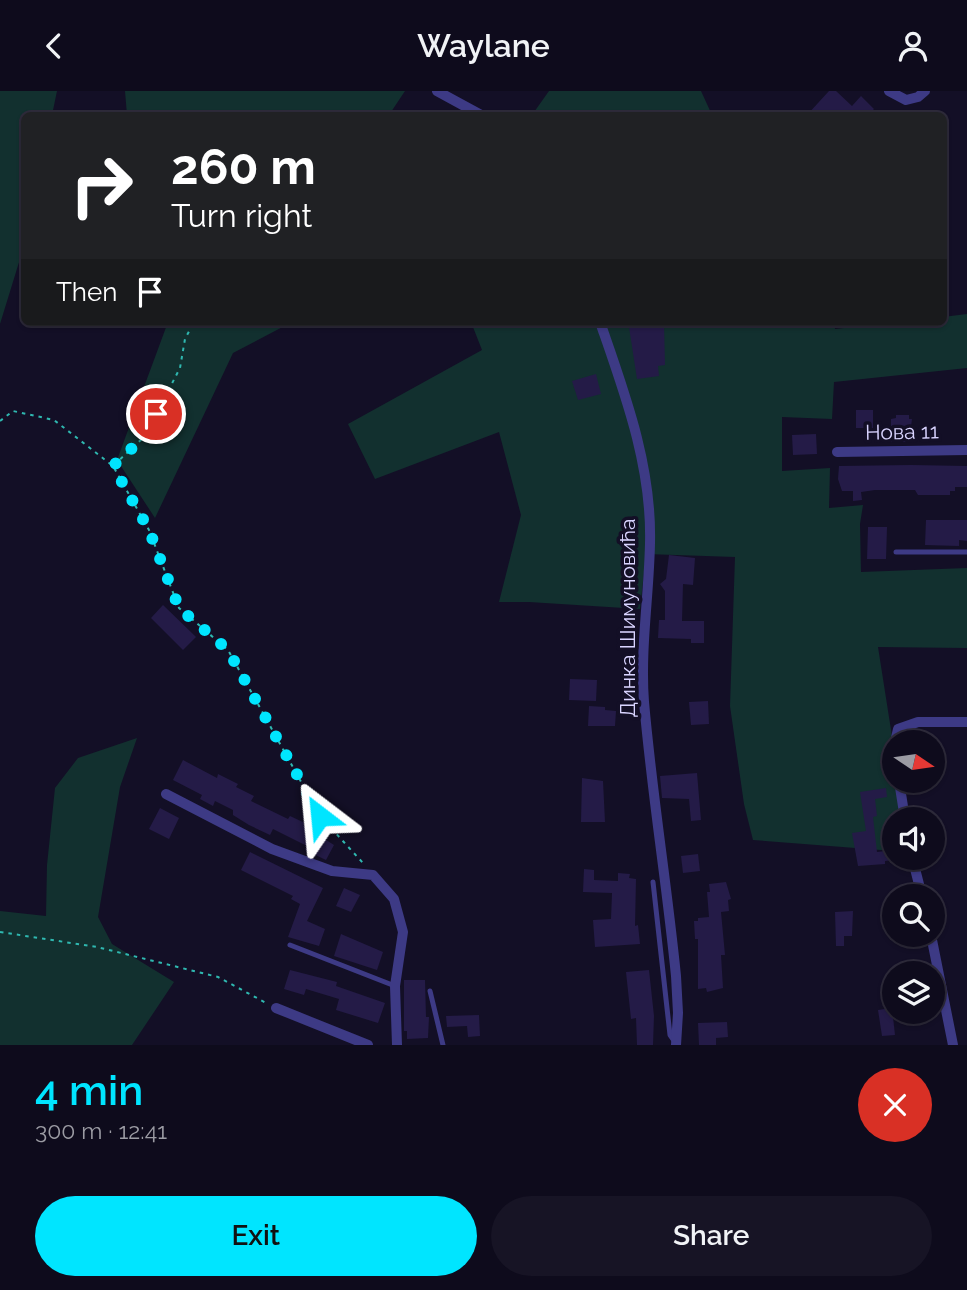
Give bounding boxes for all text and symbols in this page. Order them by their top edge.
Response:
icon: back [35,27,73,65]
text: Waylane [417,27,550,64]
icon: person [894,27,932,65]
text: 260 m [171,138,316,195]
icon: right [56,140,147,231]
text: Turn right [171,197,312,234]
icon: arrive [131,273,169,311]
text: Then [56,277,117,307]
pin [126,384,186,444]
icon: arrive [137,395,175,433]
street label: Нова 11 [865,418,939,445]
street label: Динка Шимуновића [615,519,640,717]
north arrow [882,730,945,793]
map controls [882,730,945,1024]
position arrow [283,779,357,853]
button: sound [882,807,945,870]
button: search [882,884,945,947]
button: layers [882,961,945,1024]
text: 4 min [35,1066,143,1115]
button: close [858,1068,932,1142]
text: 300 m · 12:41 [35,1117,167,1144]
button: Exit [35,1196,477,1276]
button: Share [491,1196,932,1276]

